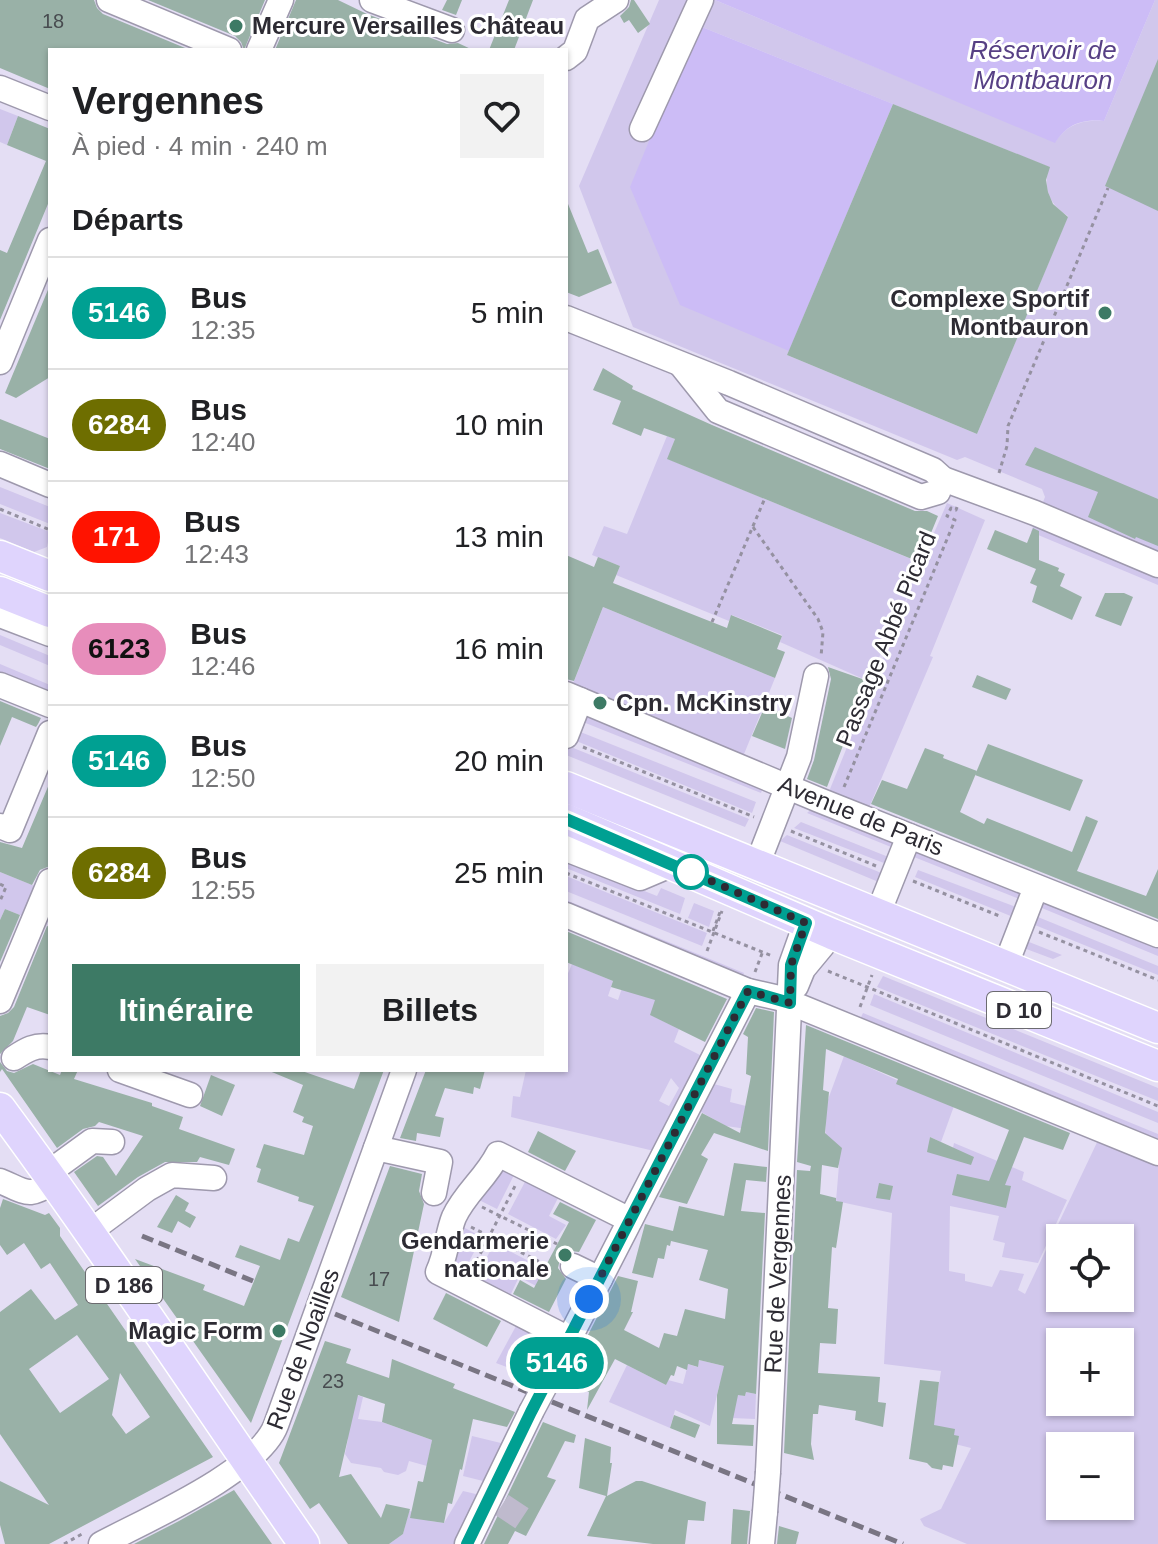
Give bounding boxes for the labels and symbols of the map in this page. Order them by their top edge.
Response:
house number: 18 [42,10,64,32]
place label: Mercure Versailles Château [252,12,564,39]
marker: Mercure Versailles Château [227,17,245,35]
water label: Réservoir de Montbauron [969,35,1117,95]
place label: Complexe Sportif Montbauron [890,285,1090,340]
marker: Complexe Sportif Montbauron [1096,304,1114,322]
street label: Passage Abbé Picard [830,527,941,750]
place label: Cpn. McKinstry [616,689,793,716]
marker: Cpn. McKinstry [591,694,609,712]
street label: Avenue de Paris [775,770,948,861]
unlabelled marker [674,855,708,889]
road number: D 10 [987,992,1051,1028]
street label: Rue de Vergennes [759,1174,796,1374]
place label: Gendarmerie nationale [401,1227,549,1282]
marker: Gendarmerie nationale [556,1246,574,1264]
street label: Rue de Noailles [261,1265,344,1433]
road number: D 186 [86,1267,162,1303]
house number: 17 [368,1268,390,1290]
your location [569,1279,609,1319]
place label: Magic Form [128,1317,263,1344]
marker: Magic Form [270,1322,288,1340]
line badge: 5146 [501,1337,613,1389]
house number: 23 [322,1370,344,1392]

